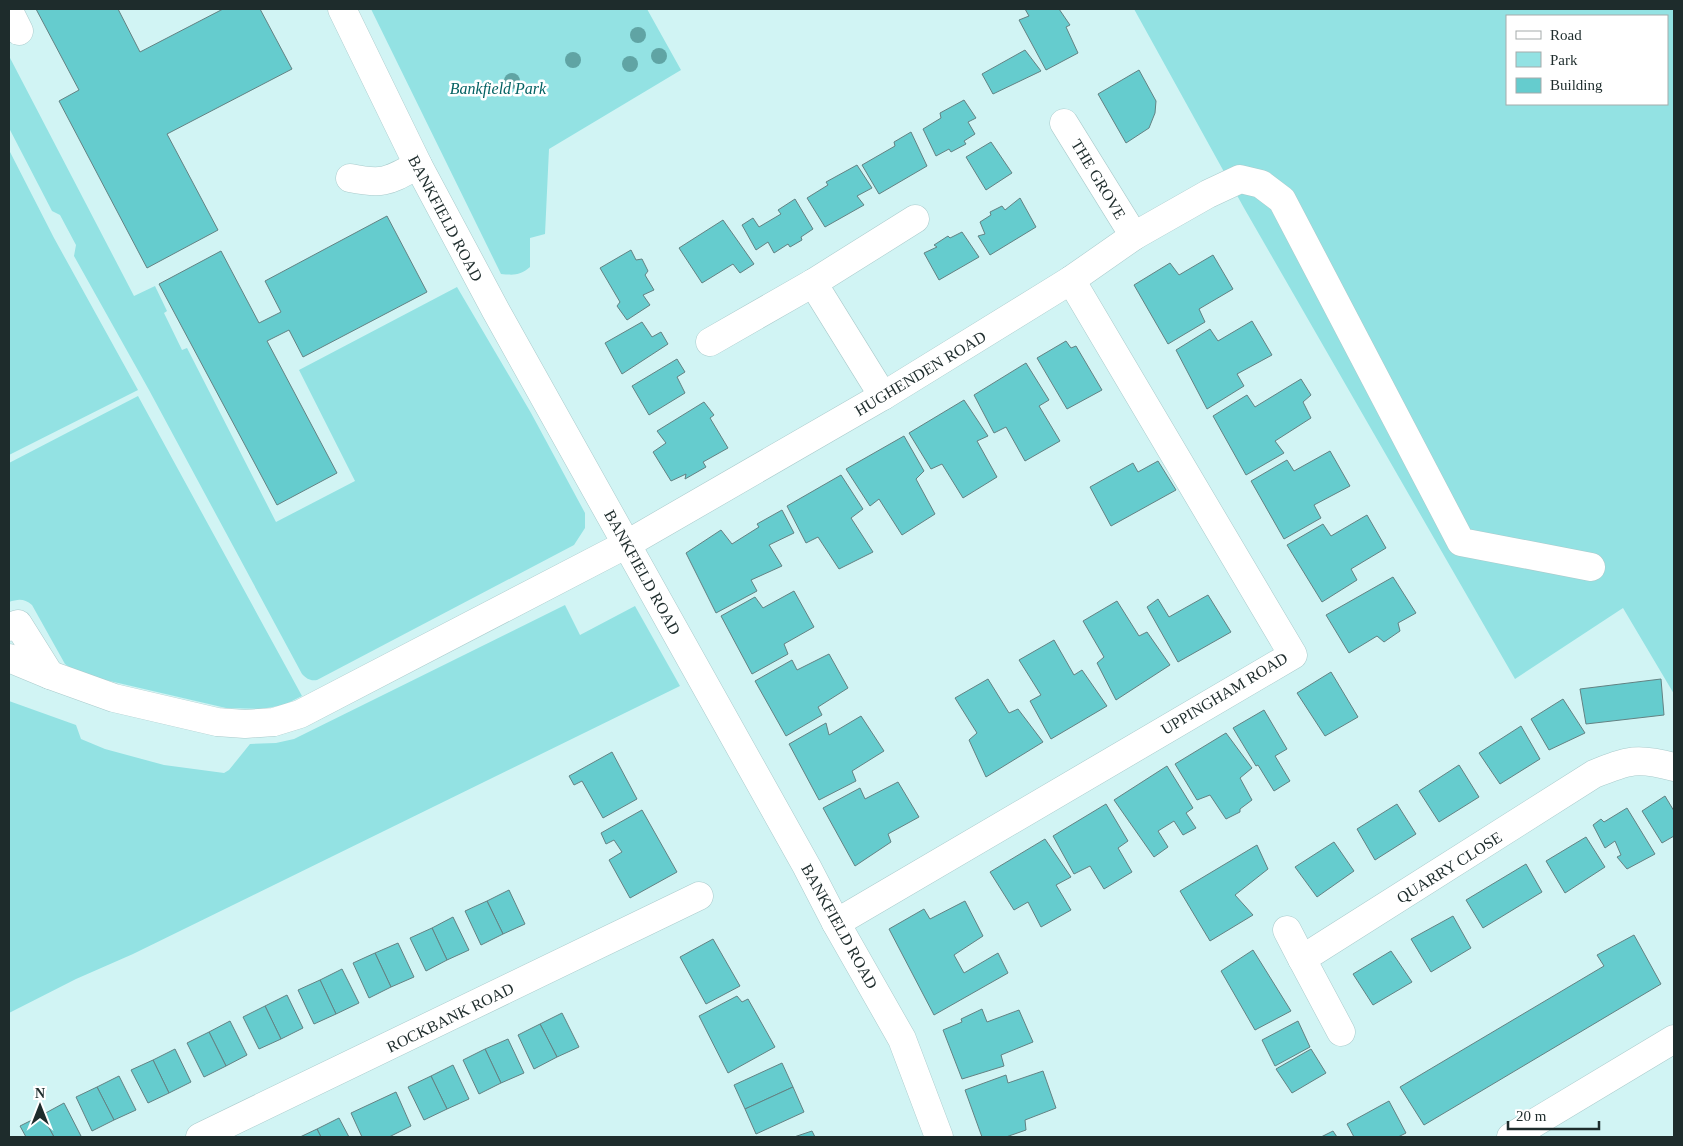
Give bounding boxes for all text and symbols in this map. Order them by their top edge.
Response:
legend [1506,15,1668,105]
text: Road [1550,27,1582,43]
text: Park [1550,52,1578,68]
text: Building [1550,77,1603,93]
park label: Bankfield Park [450,80,547,98]
street label: THE GROVE [1068,136,1129,222]
street label: BANKFIELD ROAD [405,152,486,284]
street label: HUGHENDEN ROAD [852,328,989,419]
street label: BANKFIELD ROAD [601,507,684,638]
street label: UPPINGHAM ROAD [1158,649,1291,738]
street label: QUARRY CLOSE [1394,828,1505,907]
street label: BANKFIELD ROAD [798,861,881,992]
street label: ROCKBANK ROAD [384,979,516,1056]
north arrow [15,1081,65,1131]
text: N [35,1086,45,1101]
scale bar [1508,1098,1599,1130]
text: 20 m [1516,1108,1547,1124]

